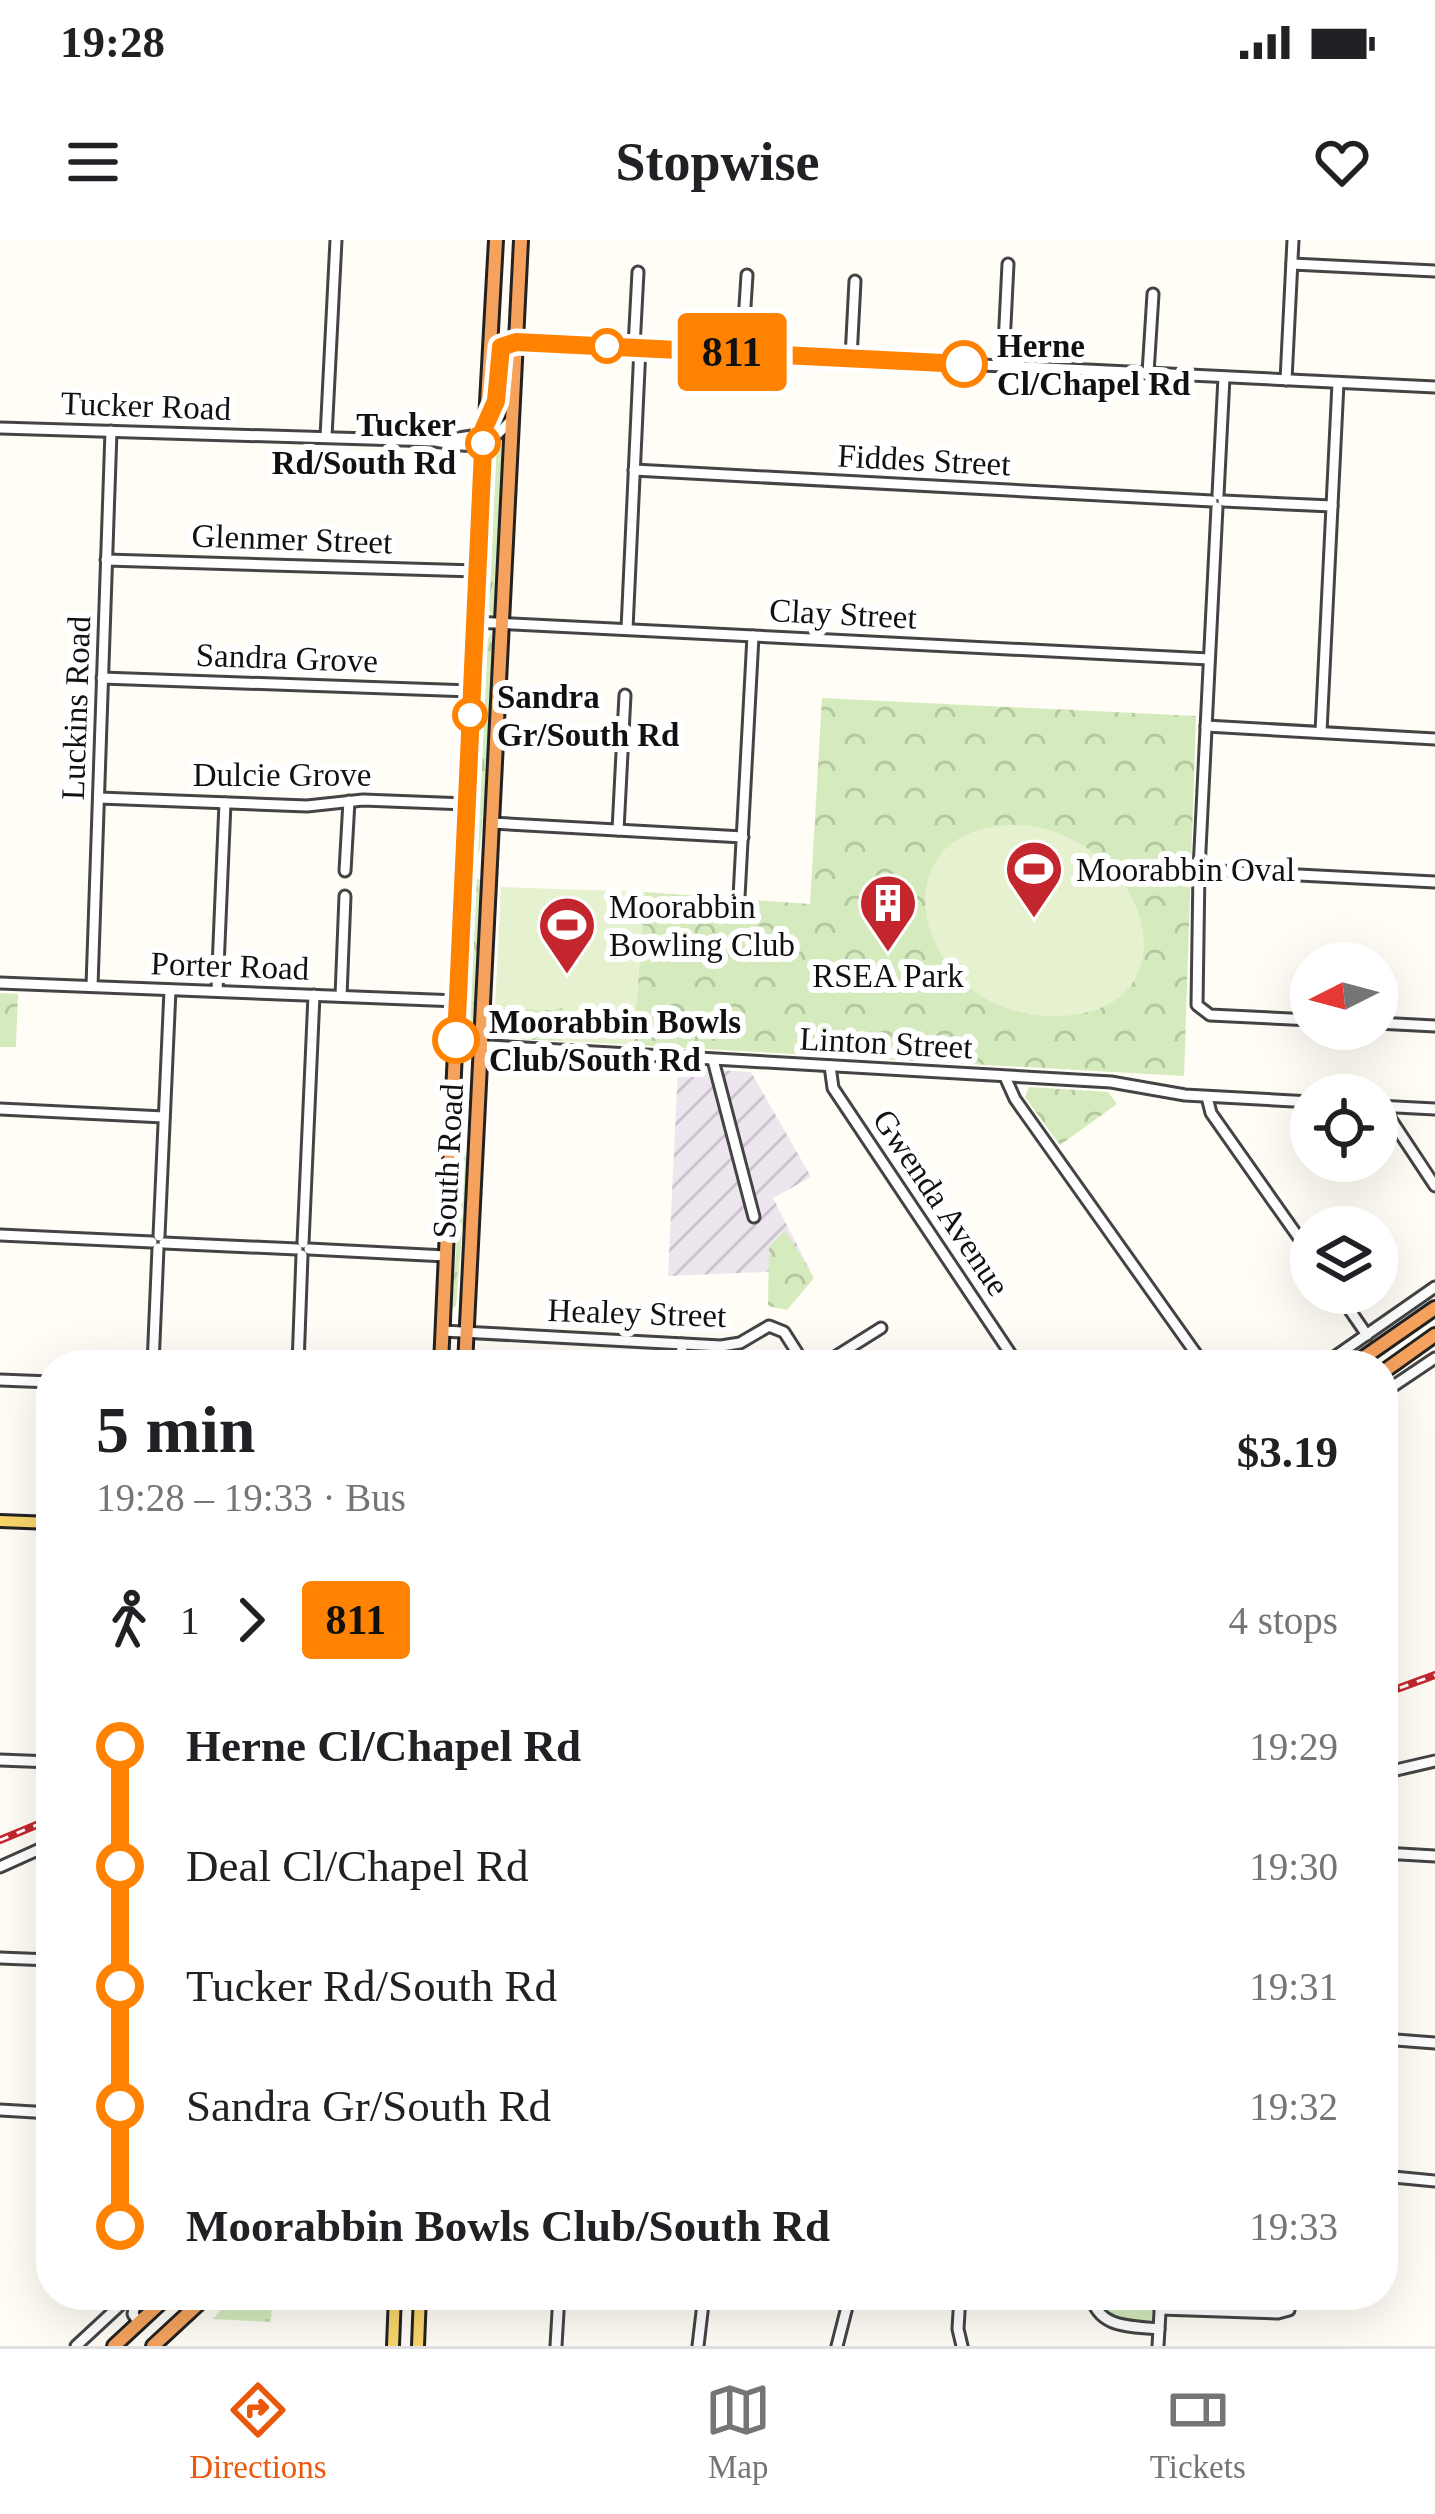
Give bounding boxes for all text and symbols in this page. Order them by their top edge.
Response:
text: 19:28 [60,17,165,67]
icon: menu [60,129,126,195]
icon: heart [1309,129,1375,195]
text: Stopwise [615,132,820,192]
line badge: 811 [663,313,801,391]
place label: Herne Cl/Chapel Rd [997,328,1190,402]
text: 811 [702,329,762,375]
unlabelled marker [591,330,623,362]
marker: Herne Cl/Chapel Rd [942,342,986,386]
street label: Tucker Road [60,385,232,427]
place label: Tucker Rd/South Rd [272,407,456,481]
marker: Tucker Rd/South Rd [467,427,499,459]
street label: Fiddes Street [837,437,1011,483]
street label: Glenmer Street [191,518,393,560]
street label: Clay Street [768,592,918,636]
street label: Luckins Road [55,615,97,801]
street label: Sandra Grove [195,637,379,679]
place label: Sandra Gr/South Rd [497,679,679,753]
marker: Sandra Gr/South Rd [454,699,486,731]
street label: Dulcie Grove [193,757,371,793]
sports icon: Moorabbin Oval [1003,838,1065,920]
place label: Moorabbin Oval [1076,852,1295,888]
building icon: RSEA Park [857,872,919,954]
place label: Moorabbin Bowling Club [609,889,795,963]
sports icon: Moorabbin Bowling Club [536,894,598,976]
north arrow [1290,942,1398,1050]
map controls [1290,942,1398,1314]
street label: Porter Road [150,945,310,987]
place label: RSEA Park [812,958,964,994]
place label: Moorabbin Bowls Club/South Rd [489,1004,741,1078]
marker: Moorabbin Bowls Club/South Rd [434,1018,478,1062]
street label: Linton Street [799,1020,973,1066]
button: locate [1290,1074,1398,1182]
street label: South Road [426,1082,470,1239]
street label: Gwenda Avenue [866,1103,1017,1302]
button: layers [1290,1206,1398,1314]
street label: Healey Street [547,1292,727,1334]
text: 5 min [96,1393,256,1466]
text: $3.19 [1237,1427,1338,1477]
text: 19:28 – 19:33 · Bus [96,1476,406,1519]
icon: walk [96,1587,162,1653]
icon: forward [218,1587,284,1653]
text: 811 [326,1597,386,1643]
text: 1 [180,1599,200,1642]
text: 4 stops [1229,1599,1338,1642]
text: Herne Cl/Chapel Rd [186,1721,581,1771]
text: 19:29 [1249,1725,1338,1768]
text: Deal Cl/Chapel Rd [186,1841,528,1891]
text: 19:30 [1249,1845,1338,1888]
text: Tucker Rd/South Rd [186,1961,557,2011]
text: 19:31 [1249,1965,1338,2008]
text: Sandra Gr/South Rd [186,2081,551,2131]
text: 19:32 [1249,2085,1338,2128]
text: Moorabbin Bowls Club/South Rd [186,2201,830,2251]
text: 19:33 [1249,2205,1338,2248]
tab: Directions [189,2377,327,2486]
tab: Map [705,2377,771,2486]
tab: Tickets [1150,2377,1246,2486]

